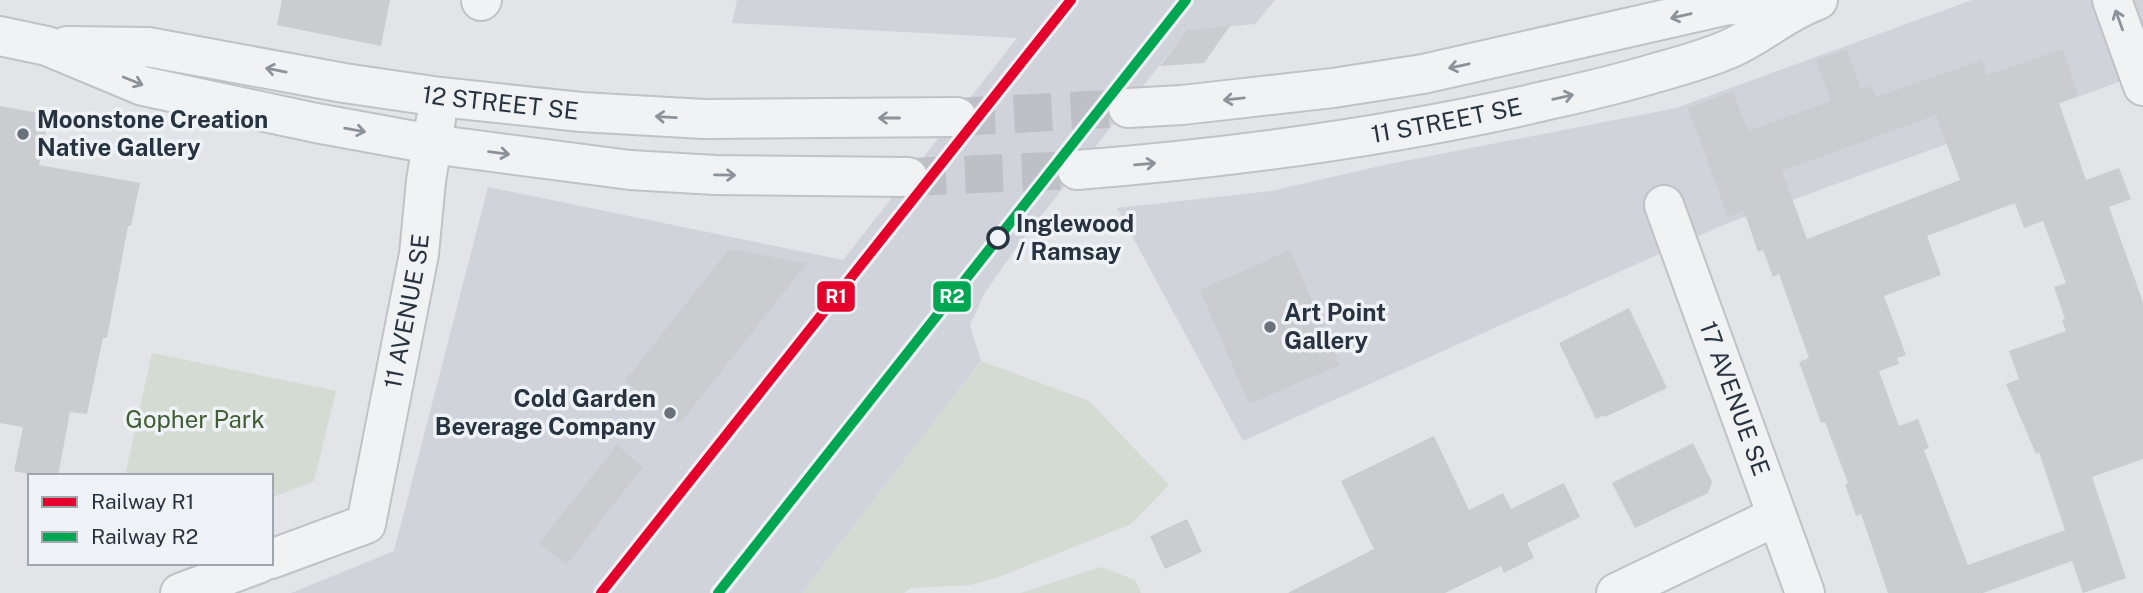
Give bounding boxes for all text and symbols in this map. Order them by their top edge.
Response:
one-way arrow [1670,10,1693,24]
one-way arrow [2112,10,2124,32]
one-way arrow [1448,60,1471,74]
one-way arrow [265,62,288,76]
one-way arrow [122,76,143,89]
street label: 12 STREET SE [420,80,580,125]
one-way arrow [1551,89,1574,103]
street label: 11 STREET SE [1369,92,1524,148]
one-way arrow [1223,93,1246,106]
place label: Moonstone Creation Native Gallery [37,105,268,161]
one-way arrow [655,110,678,123]
one-way arrow [877,111,900,124]
one-way arrow [343,124,366,137]
marker: Moonstone Creation Native Gallery [15,126,31,142]
one-way arrow [487,147,509,160]
one-way arrow [1134,157,1156,170]
one-way arrow [713,168,736,181]
place label: Inglewood / Ramsay [1016,209,1134,265]
marker: Inglewood / Ramsay [987,227,1009,249]
street label: 11 AVENUE SE [378,232,434,391]
line badge: R1 [816,280,856,313]
line badge: R2 [932,280,972,313]
text: R1 [825,285,847,307]
text: R2 [939,285,965,307]
place label: Art Point Gallery [1284,298,1386,354]
street label: 17 AVENUE SE [1694,317,1776,479]
marker: Art Point Gallery [1262,319,1278,335]
place label: Cold Garden Beverage Company [435,384,656,440]
park label: Gopher Park [125,405,265,433]
marker: Cold Garden Beverage Company [662,405,678,421]
legend [28,474,273,565]
text: Railway R1 [91,489,194,514]
text: Railway R2 [91,524,198,549]

